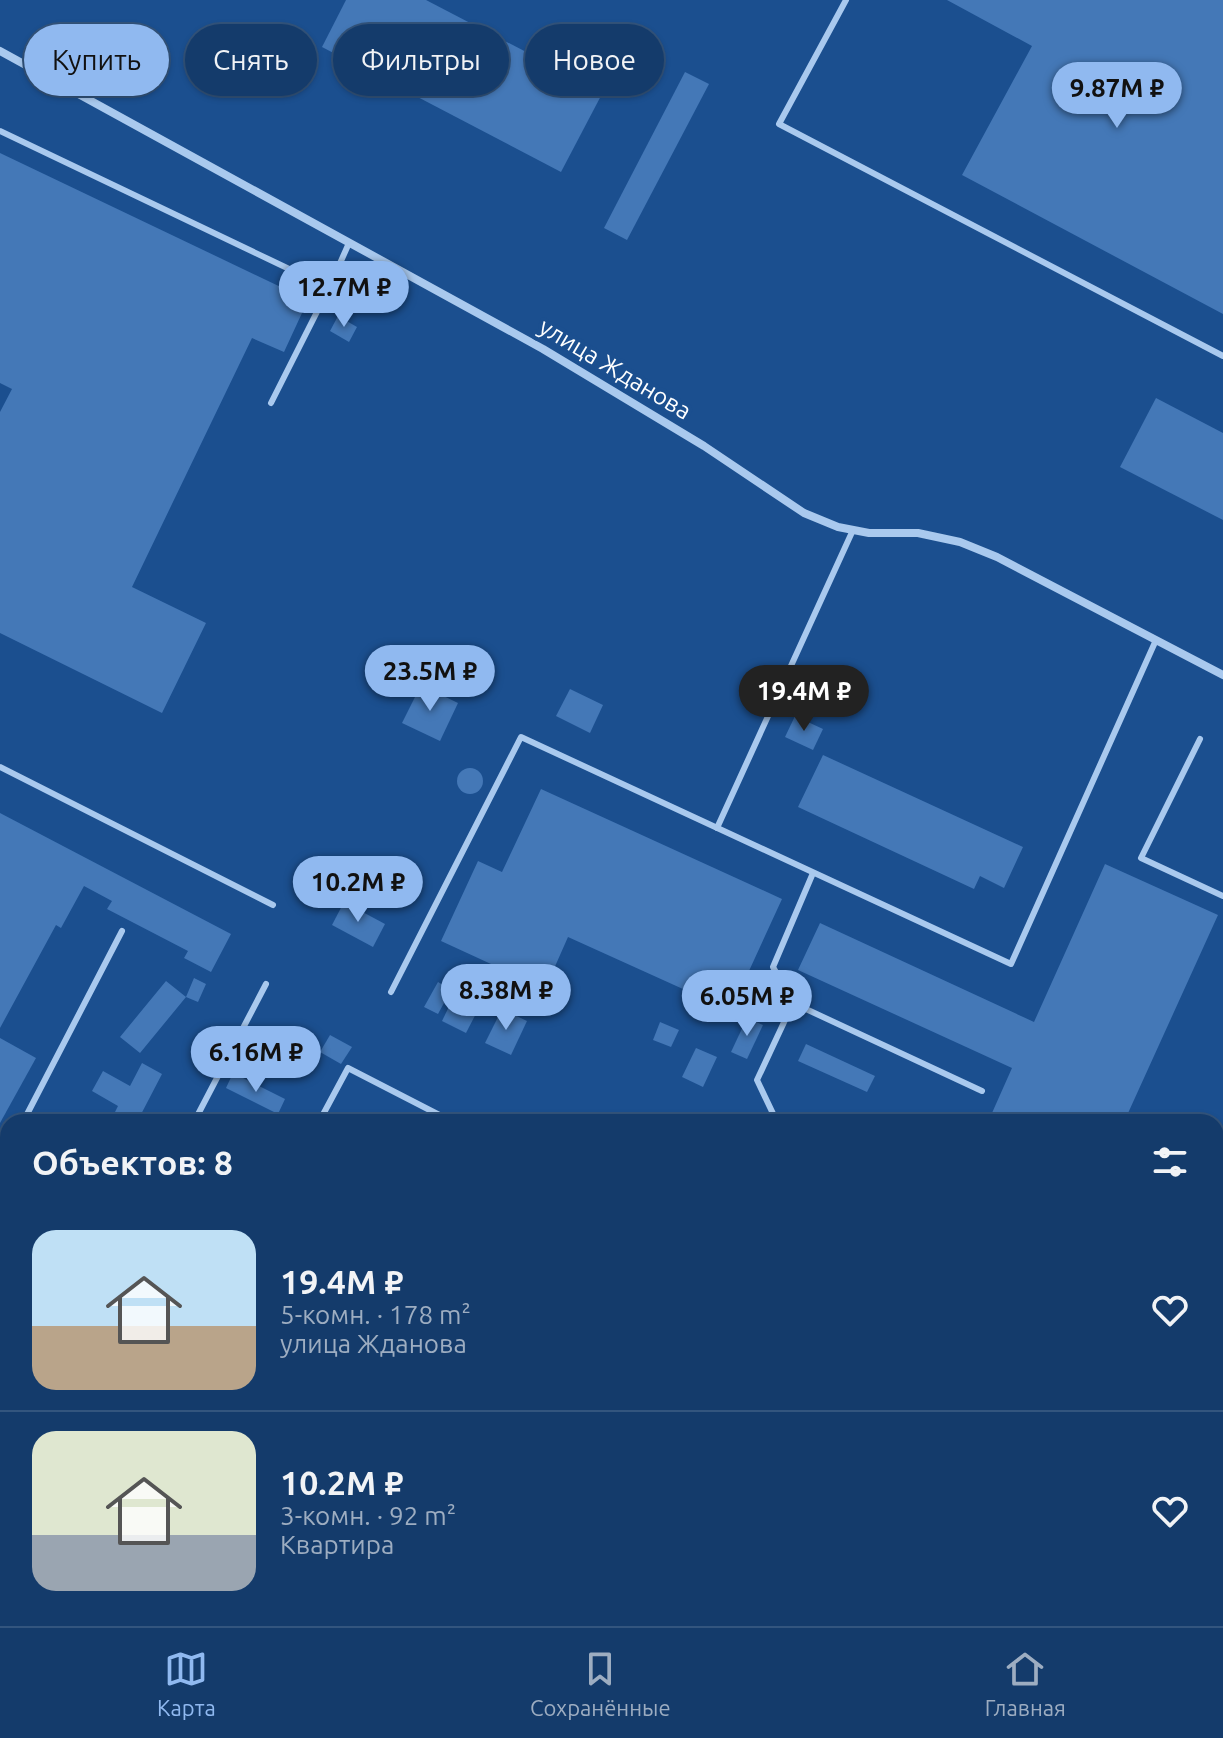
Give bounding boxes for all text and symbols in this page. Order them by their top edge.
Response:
chip: Купить [24,24,169,96]
chip: Снять [185,24,317,96]
chip: Фильтры [333,24,509,96]
chip: Новое [525,24,664,96]
pin: 9.87M ₽ [1043,62,1191,130]
text: 9.87M ₽ [1070,73,1164,102]
pin: 12.7M ₽ [270,261,418,329]
text: 12.7M ₽ [297,272,391,301]
street label: улица Жданова [534,313,696,425]
pin: 23.5M ₽ [356,645,504,713]
text: 23.5M ₽ [383,656,477,685]
pin: 19.4M ₽ [730,665,878,733]
text: 19.4M ₽ [757,676,851,705]
pin: 10.2M ₽ [284,856,432,924]
text: 10.2M ₽ [311,867,405,896]
pin: 8.38M ₽ [432,964,580,1032]
pin: 6.05M ₽ [673,970,821,1038]
text: 8.38M ₽ [459,975,553,1004]
text: 6.05M ₽ [700,981,794,1010]
pin: 6.16M ₽ [182,1026,330,1094]
text: 6.16M ₽ [209,1037,303,1066]
icon: filters [1148,1140,1192,1184]
text: Объектов: 8 [32,1143,233,1181]
icon: home [96,1262,192,1358]
text: 19.4M ₽ [280,1262,403,1300]
icon: heart [1148,1288,1192,1332]
text: 5-комн. · 178 m² [280,1300,471,1329]
text: улица Жданова [280,1329,467,1358]
icon: home [96,1463,192,1559]
text: 10.2M ₽ [280,1463,403,1501]
icon: heart [1148,1489,1192,1533]
text: 3-комн. · 92 m² [280,1501,456,1530]
text: Квартира [280,1530,394,1559]
tab: Карта [157,1647,216,1720]
tab: Сохранённые [530,1647,671,1720]
tab: Главная [985,1647,1066,1720]

